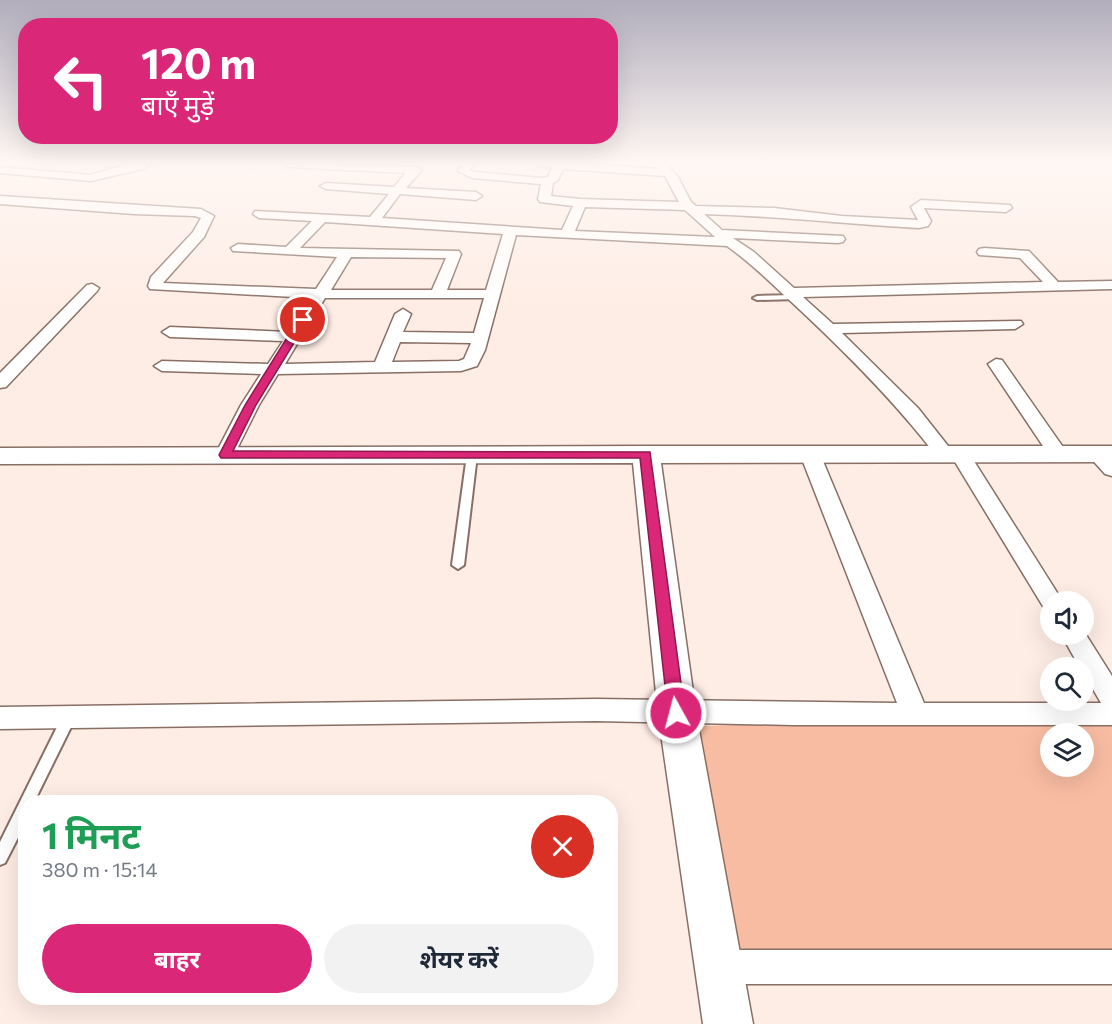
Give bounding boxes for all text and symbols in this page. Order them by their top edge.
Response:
text: 120 m [141,36,256,88]
icon: left [42,42,120,120]
text: बाएँ मुड़ें [141,88,214,121]
pin [277,294,328,345]
icon: arrive [286,303,319,336]
map controls [1040,591,1094,777]
button: sound [1040,591,1094,645]
button: search [1040,657,1094,711]
position arrow [644,681,708,745]
button: layers [1040,723,1094,777]
text: 1 मिनट [42,812,141,856]
button: close [531,815,594,878]
text: 380 m · 15:14 [42,857,158,881]
button: बाहर [42,924,312,993]
button: शेयर करें [324,924,594,993]

